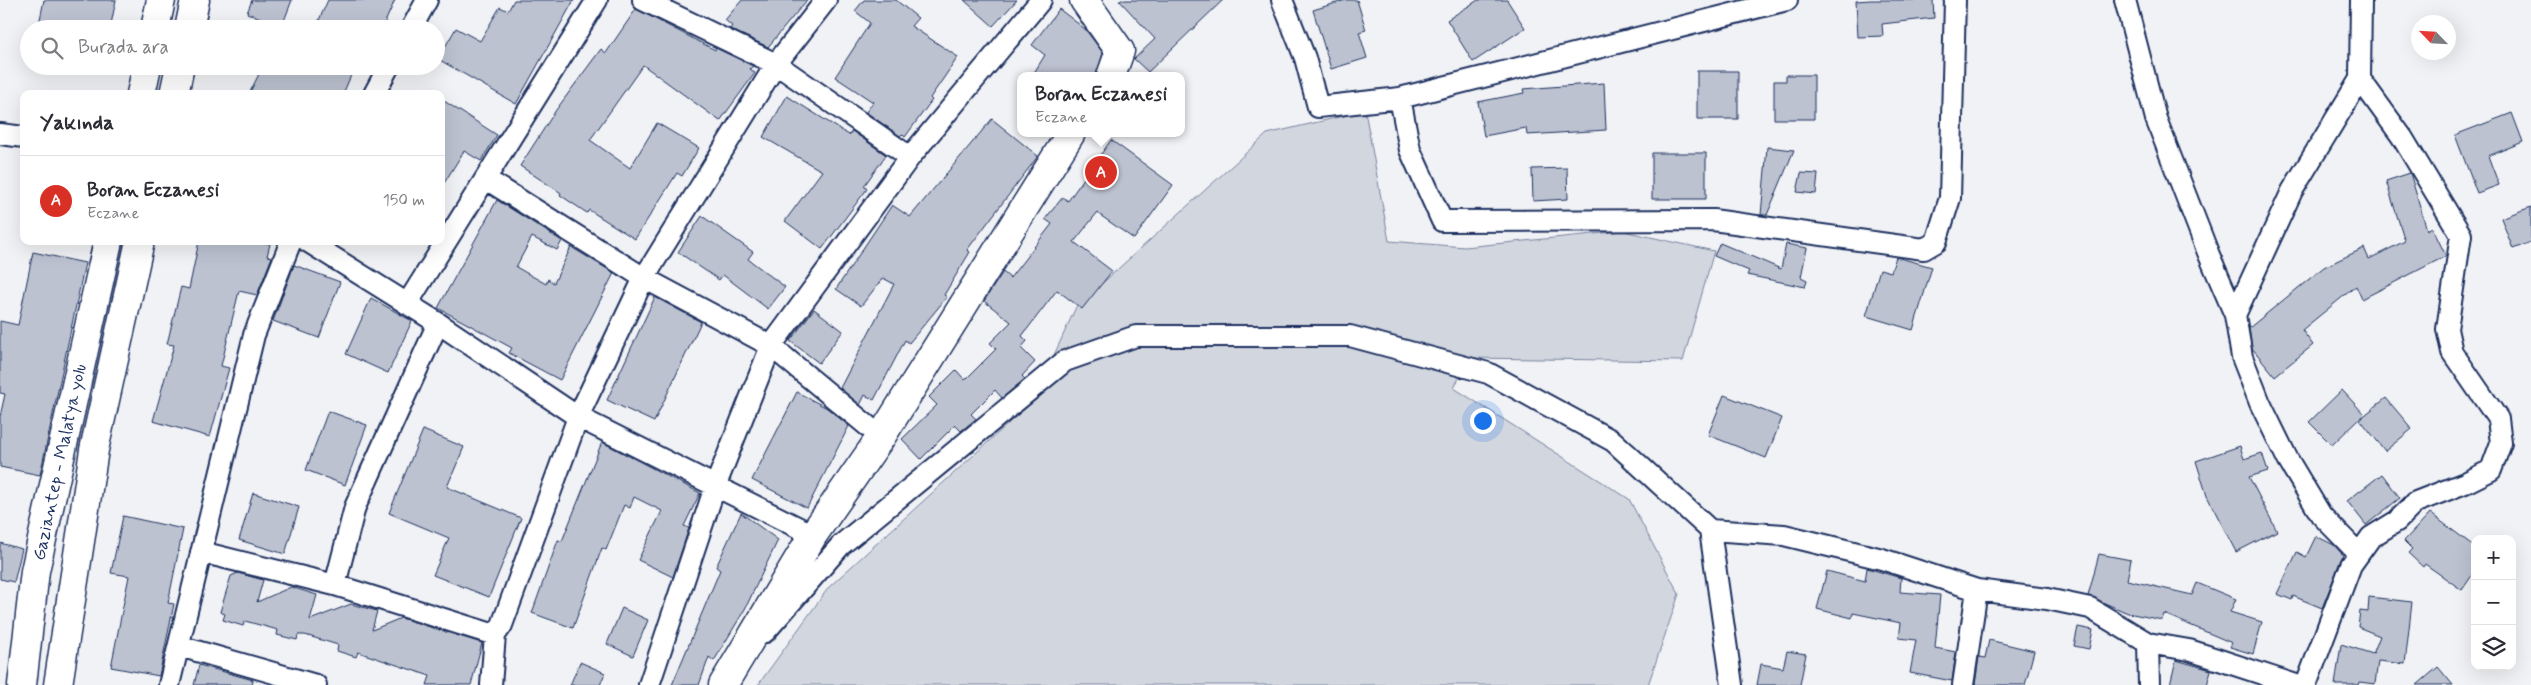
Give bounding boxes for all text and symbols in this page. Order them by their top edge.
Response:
north arrow [2411,15,2456,60]
search box [20,20,445,75]
icon: search [38,34,66,62]
text: Burada ara [78,35,169,60]
popup [1017,72,1185,137]
text: Boran Eczanesi [1035,82,1167,107]
text: Eczane [1035,107,1087,128]
text: Yakında [40,109,114,137]
pin: A [1085,153,1117,191]
text: Boran Eczanesi [87,178,219,203]
text: A [51,190,61,211]
text: 150 m [383,190,425,211]
text: Eczane [87,203,139,224]
street label: Gaziantep - Malatya yolu [27,362,93,563]
your location [1470,408,1496,434]
map controls [2471,535,2516,670]
button: + [2471,535,2516,580]
button: − [2471,580,2516,625]
button: layers [2471,625,2516,670]

